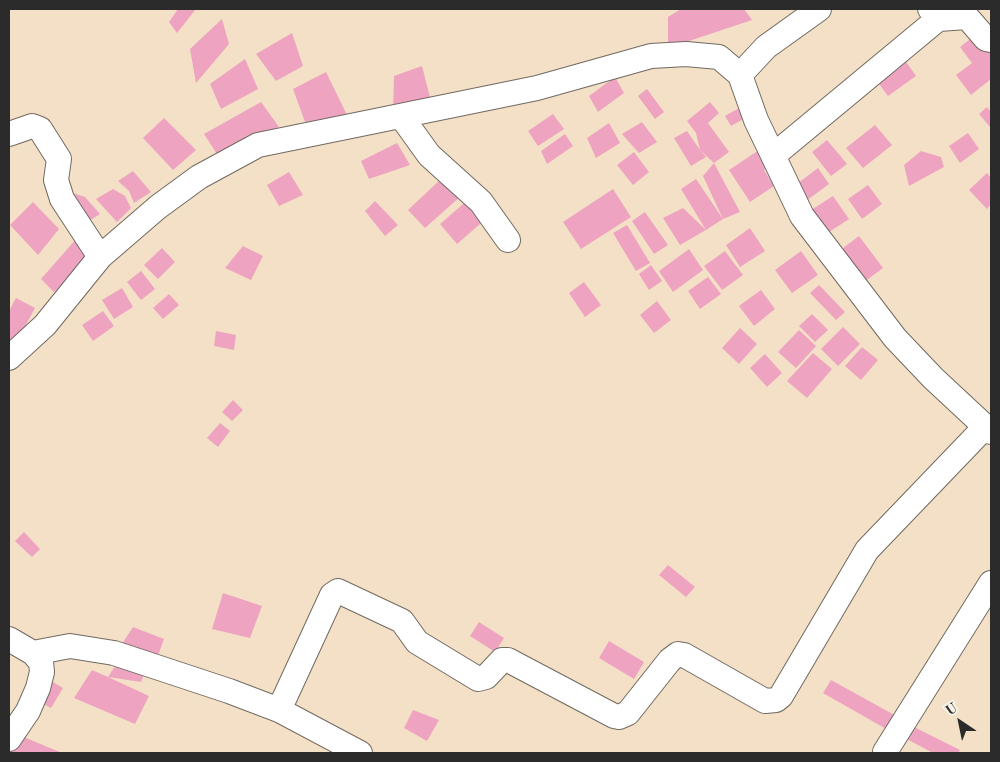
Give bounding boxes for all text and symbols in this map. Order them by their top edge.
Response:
north arrow [935,697,985,747]
text: U [943,701,960,718]

